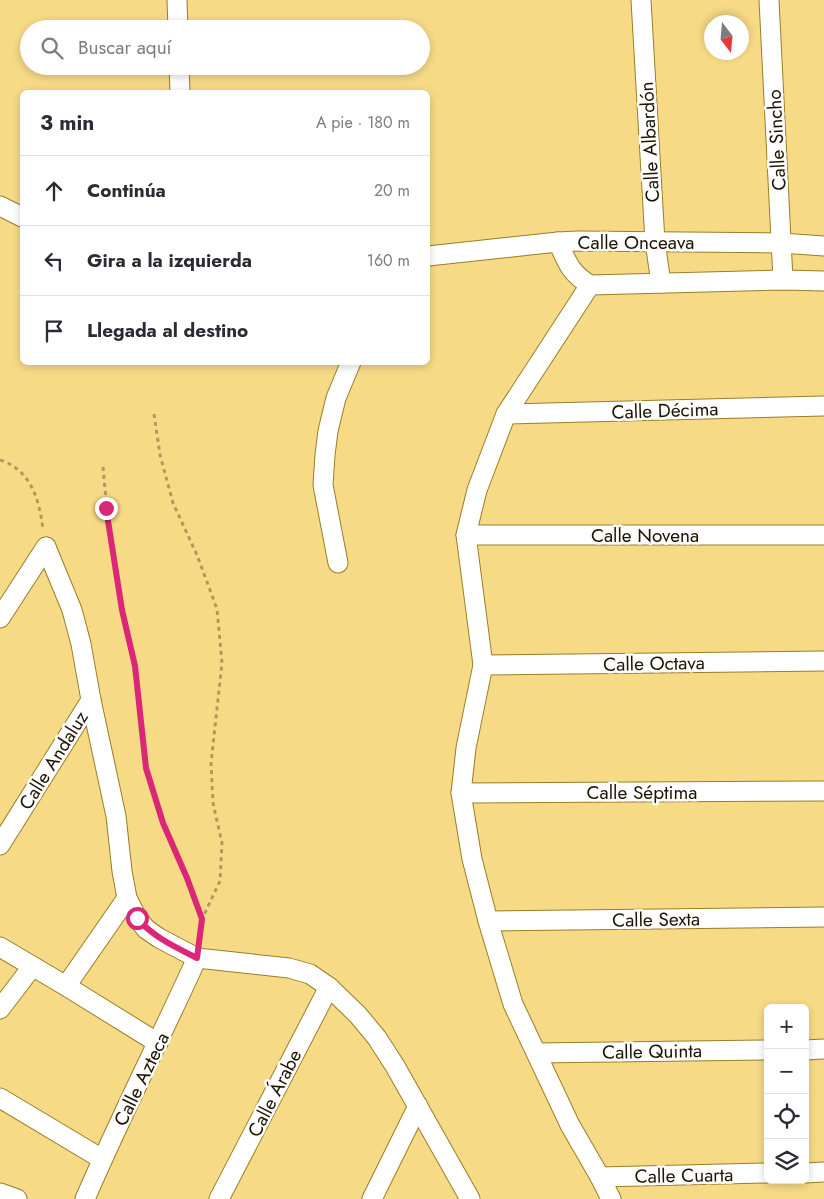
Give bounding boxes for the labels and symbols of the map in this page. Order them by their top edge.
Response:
north arrow [704,15,749,60]
street label: Calle Albardón [633,81,666,203]
street label: Calle Sincho [760,89,793,191]
street label: Calle Onceava [578,229,694,256]
street label: Calle Décima [611,395,719,426]
route end [95,497,118,520]
street label: Calle Novena [591,522,699,549]
street label: Calle Octava [603,649,705,678]
street label: Calle Andaluz [12,705,95,815]
street label: Calle Séptima [587,779,697,806]
street label: Calle Sexta [612,905,700,934]
route start [126,907,149,930]
street label: Calle Azteca [107,1028,176,1131]
street label: Calle Quinta [602,1037,702,1066]
street label: Calle Árabe [241,1045,308,1142]
street label: Calle Cuarta [634,1161,734,1190]

